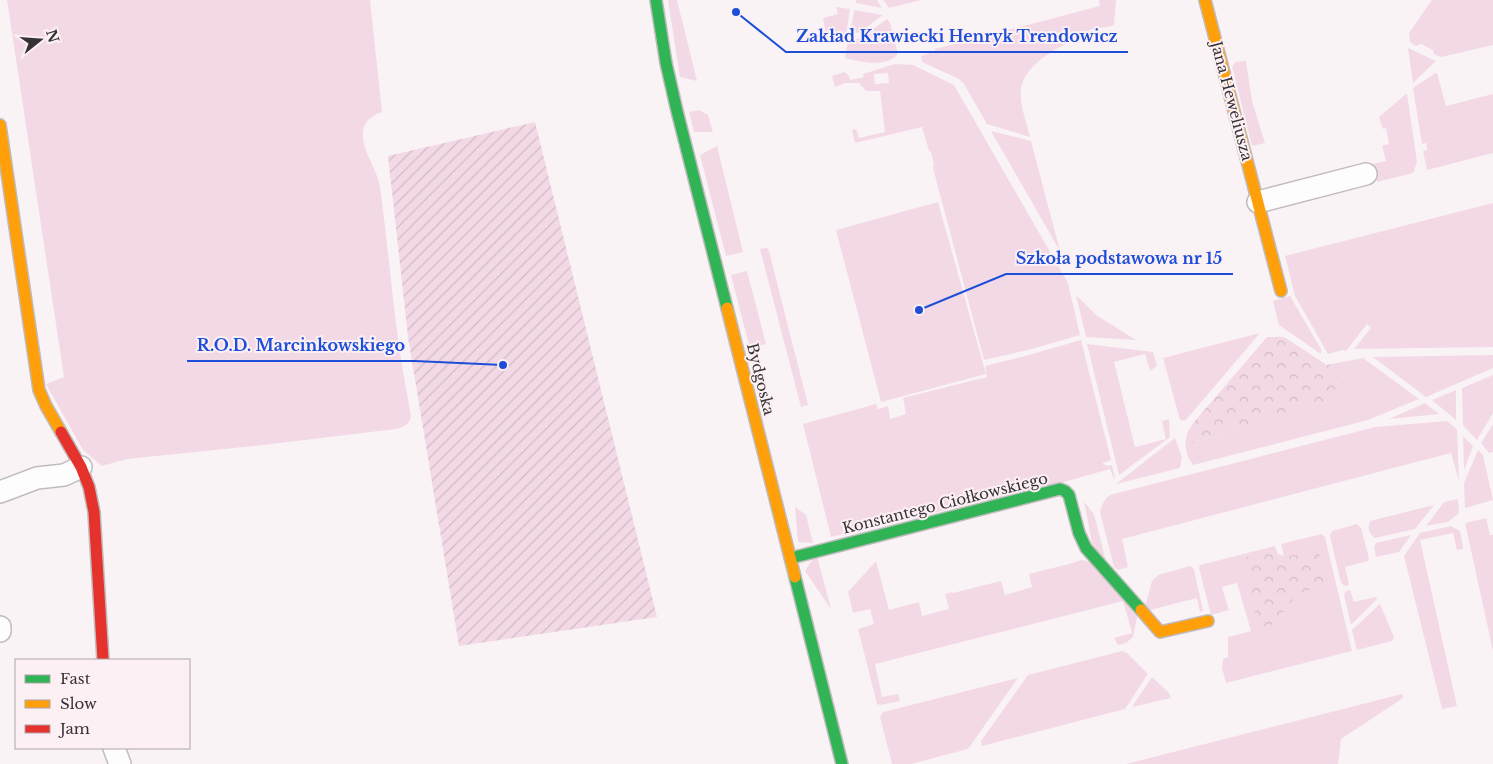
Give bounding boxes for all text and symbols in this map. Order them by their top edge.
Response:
north arrow [15,15,65,65]
callout: Zakład Krawiecki Henryk Trendowicz [786,21,1128,52]
text: Zakład Krawiecki Henryk Trendowicz [796,26,1118,46]
text: N [42,27,63,45]
street label: Jana Heweliusza [1206,37,1257,164]
callout: Szkoła podstawowa nr 15 [1006,243,1233,274]
text: Szkoła podstawowa nr 15 [1016,248,1222,268]
callout: R.O.D. Marcinkowskiego [187,330,415,361]
text: R.O.D. Marcinkowskiego [197,335,405,355]
street label: Bydgoska [743,341,779,418]
street label: Konstantego Ciołkowskiego [840,468,1050,538]
legend [15,659,190,749]
text: Fast [60,669,91,688]
text: Slow [60,694,97,713]
text: Jam [58,719,90,738]

